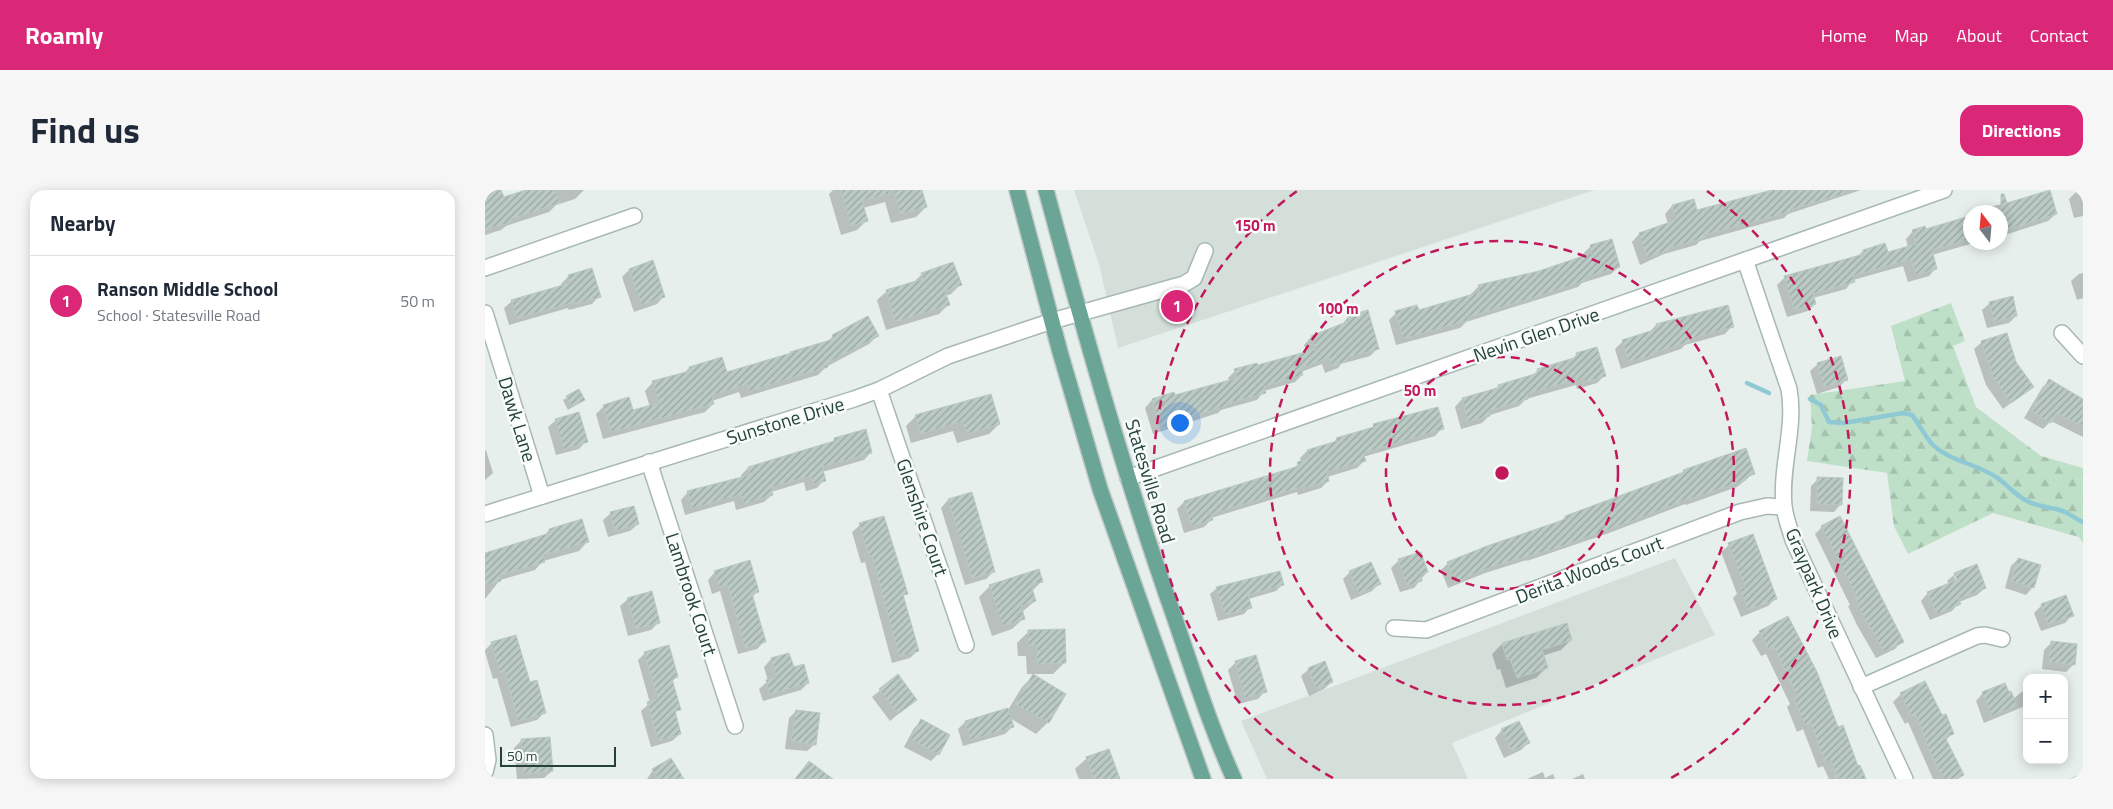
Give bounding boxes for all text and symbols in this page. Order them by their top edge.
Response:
text: Roamly [25,17,103,53]
text: Home [1821,22,1867,49]
text: Map [1895,22,1928,49]
text: About [1956,22,2002,49]
text: Contact [2030,22,2088,49]
text: Find us [30,103,140,157]
button: Directions [1960,105,2083,156]
north arrow [1963,205,2008,250]
text: Nearby [50,207,115,239]
text: 150 m [1234,214,1276,237]
text: Ranson Middle School [97,274,278,303]
pin: 1 [1161,287,1193,325]
text: 1 [62,289,70,313]
text: 50 m [400,289,435,313]
text: 100 m [1317,297,1359,320]
street label: Nevin Glen Drive [1469,299,1603,369]
text: School · Statesville Road [97,303,260,327]
street label: Dawk Lane [491,373,545,465]
text: 50 m [1404,379,1436,402]
street label: Sunstone Drive [723,388,847,452]
your location [1167,410,1193,436]
street label: Statesville Road [1118,415,1184,547]
street label: Glenshire Court [889,454,957,580]
centre of rings [1493,464,1511,482]
street label: Graypark Drive [1779,523,1851,643]
street label: Derita Woods Court [1511,527,1667,611]
street label: Lambrook Court [658,529,726,660]
map controls [2023,674,2068,764]
button: + [2023,674,2068,719]
button: − [2023,719,2068,764]
scale bar [500,744,616,767]
text: 50 m [507,745,537,766]

